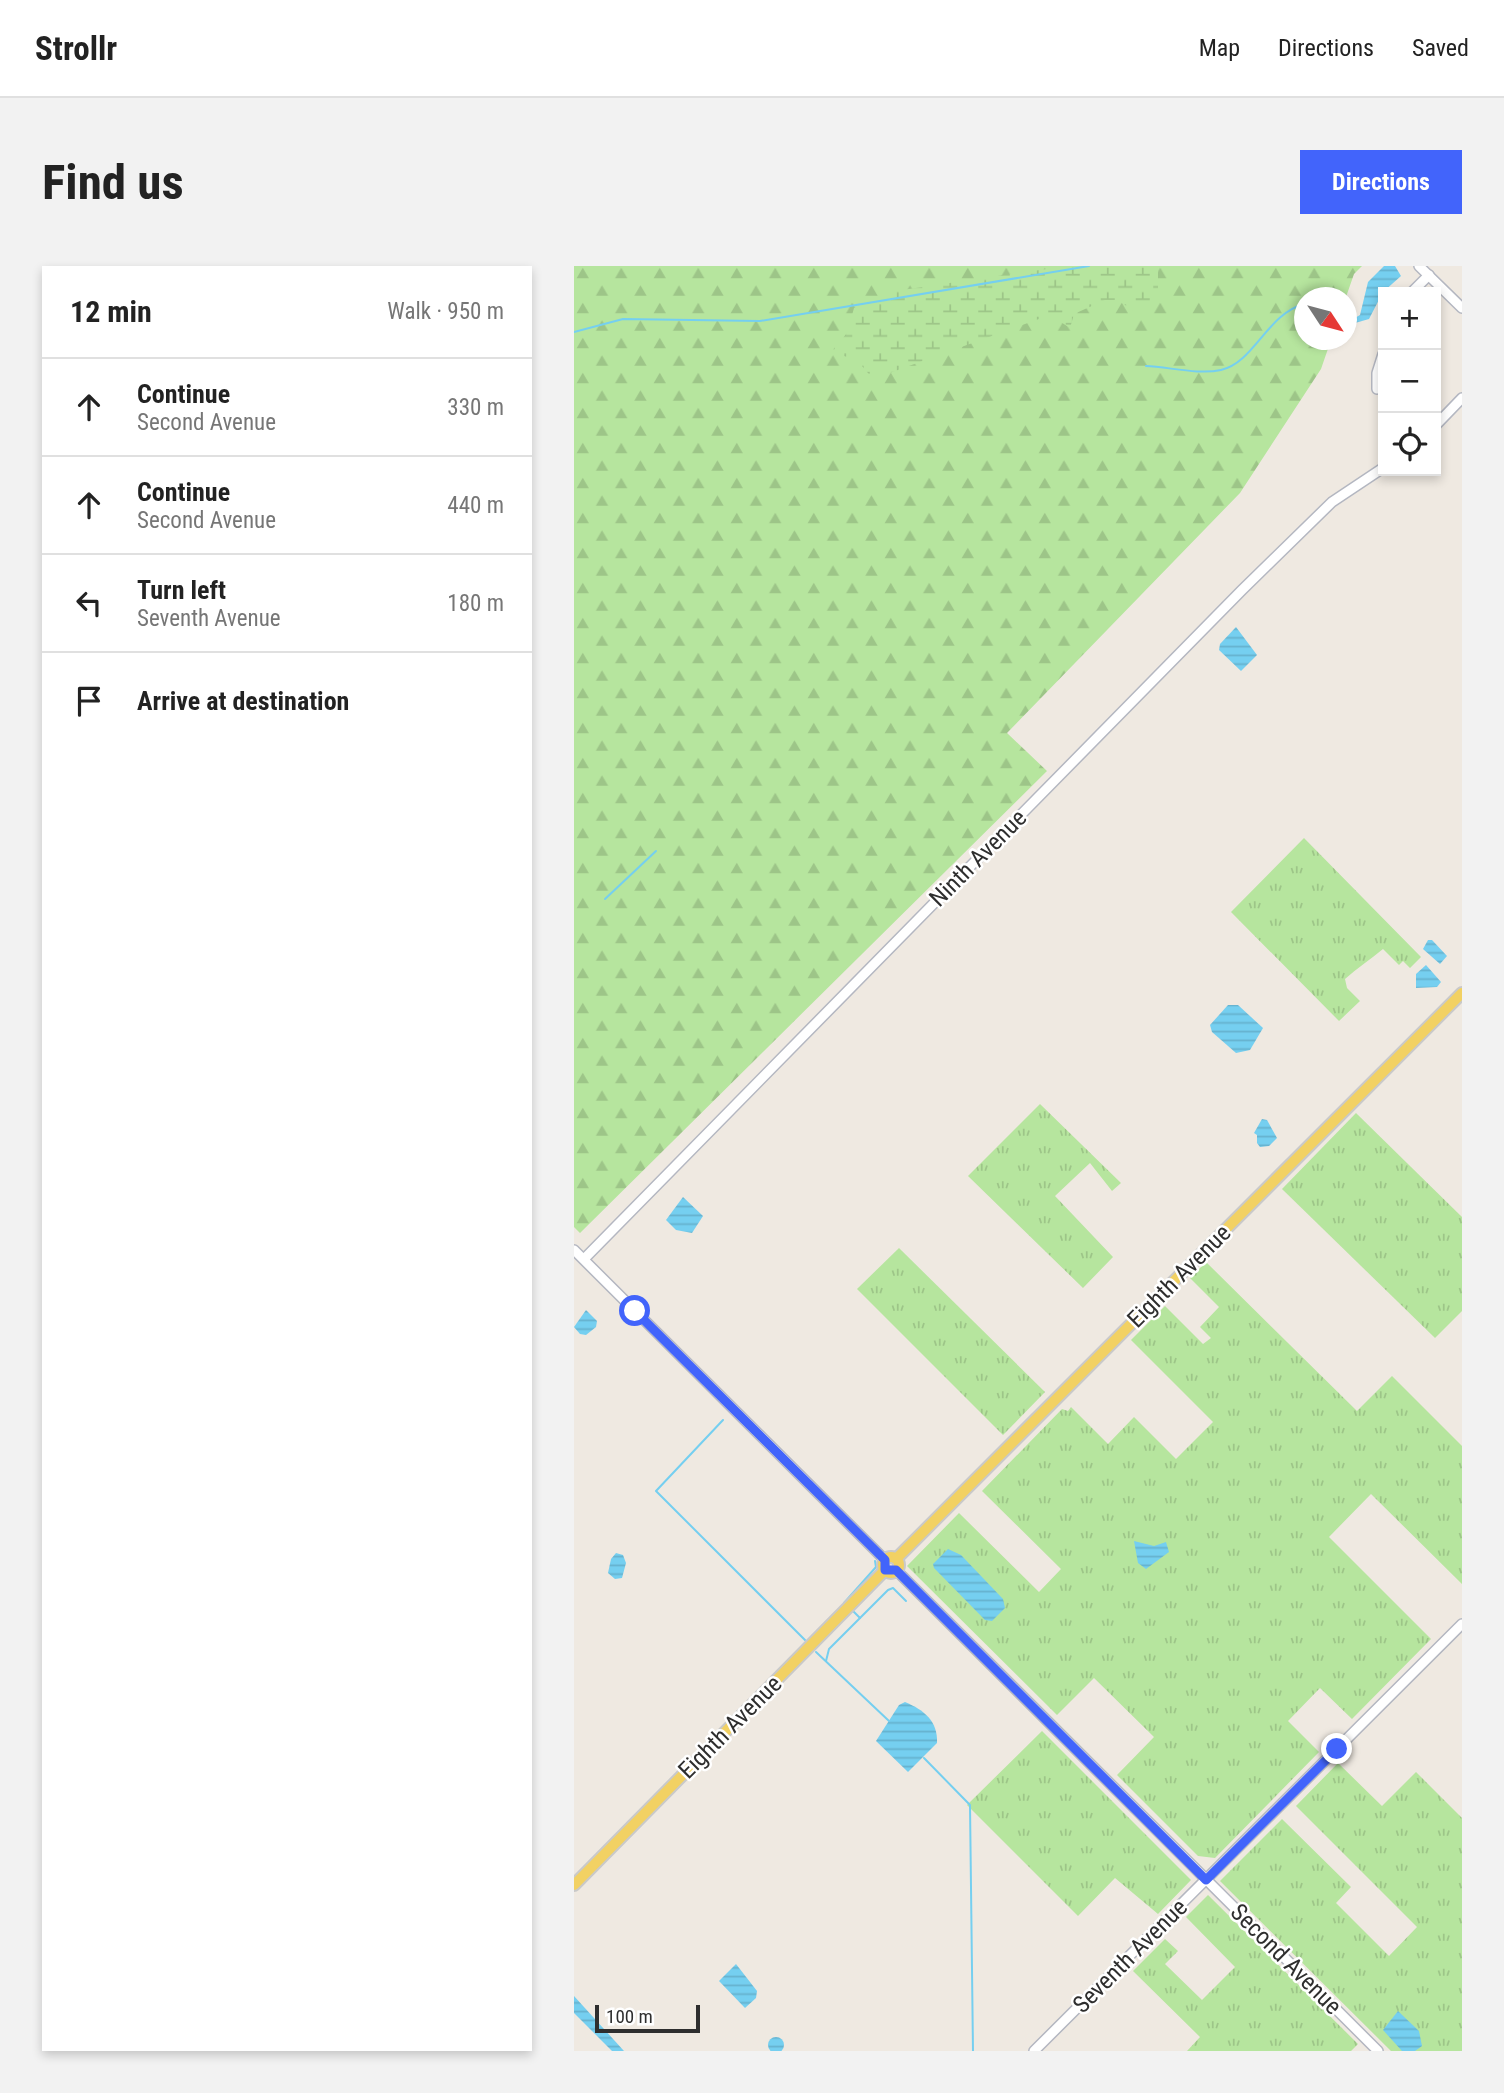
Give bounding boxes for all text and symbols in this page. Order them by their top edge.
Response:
text: Strollr [35,29,117,68]
text: Map [1199,34,1240,62]
text: Directions [1278,34,1374,62]
text: Saved [1412,34,1469,62]
button: Directions [1300,150,1462,214]
text: Find us [42,154,184,211]
north arrow [1294,287,1357,350]
map controls [1378,287,1441,476]
button: + [1378,287,1441,350]
text: 12 min [70,294,152,329]
text: Walk · 950 m [387,298,504,325]
button: − [1378,350,1441,413]
text: Continue [137,379,230,409]
icon: ahead [70,388,108,426]
text: 330 m [447,394,504,421]
text: Second Avenue [137,409,276,436]
button: locate [1378,413,1441,476]
text: Continue [137,477,230,507]
icon: ahead [70,486,108,524]
text: 440 m [447,492,504,519]
text: Second Avenue [137,507,276,534]
text: Turn left [137,575,226,605]
icon: left [70,584,108,622]
text: 180 m [447,590,504,617]
text: Seventh Avenue [137,605,281,632]
icon: arrive [70,682,108,720]
text: Arrive at destination [137,686,349,716]
street label: Ninth Avenue [924,804,1032,912]
street label: Eighth Avenue [1122,1219,1236,1333]
route start [619,1295,650,1326]
street label: Eighth Avenue [673,1670,787,1784]
route end [1321,1733,1352,1764]
street label: Seventh Avenue [1067,1893,1193,2019]
street label: Second Avenue [1225,1898,1347,2020]
scale bar [595,2002,700,2034]
text: 100 m [606,2005,653,2028]

